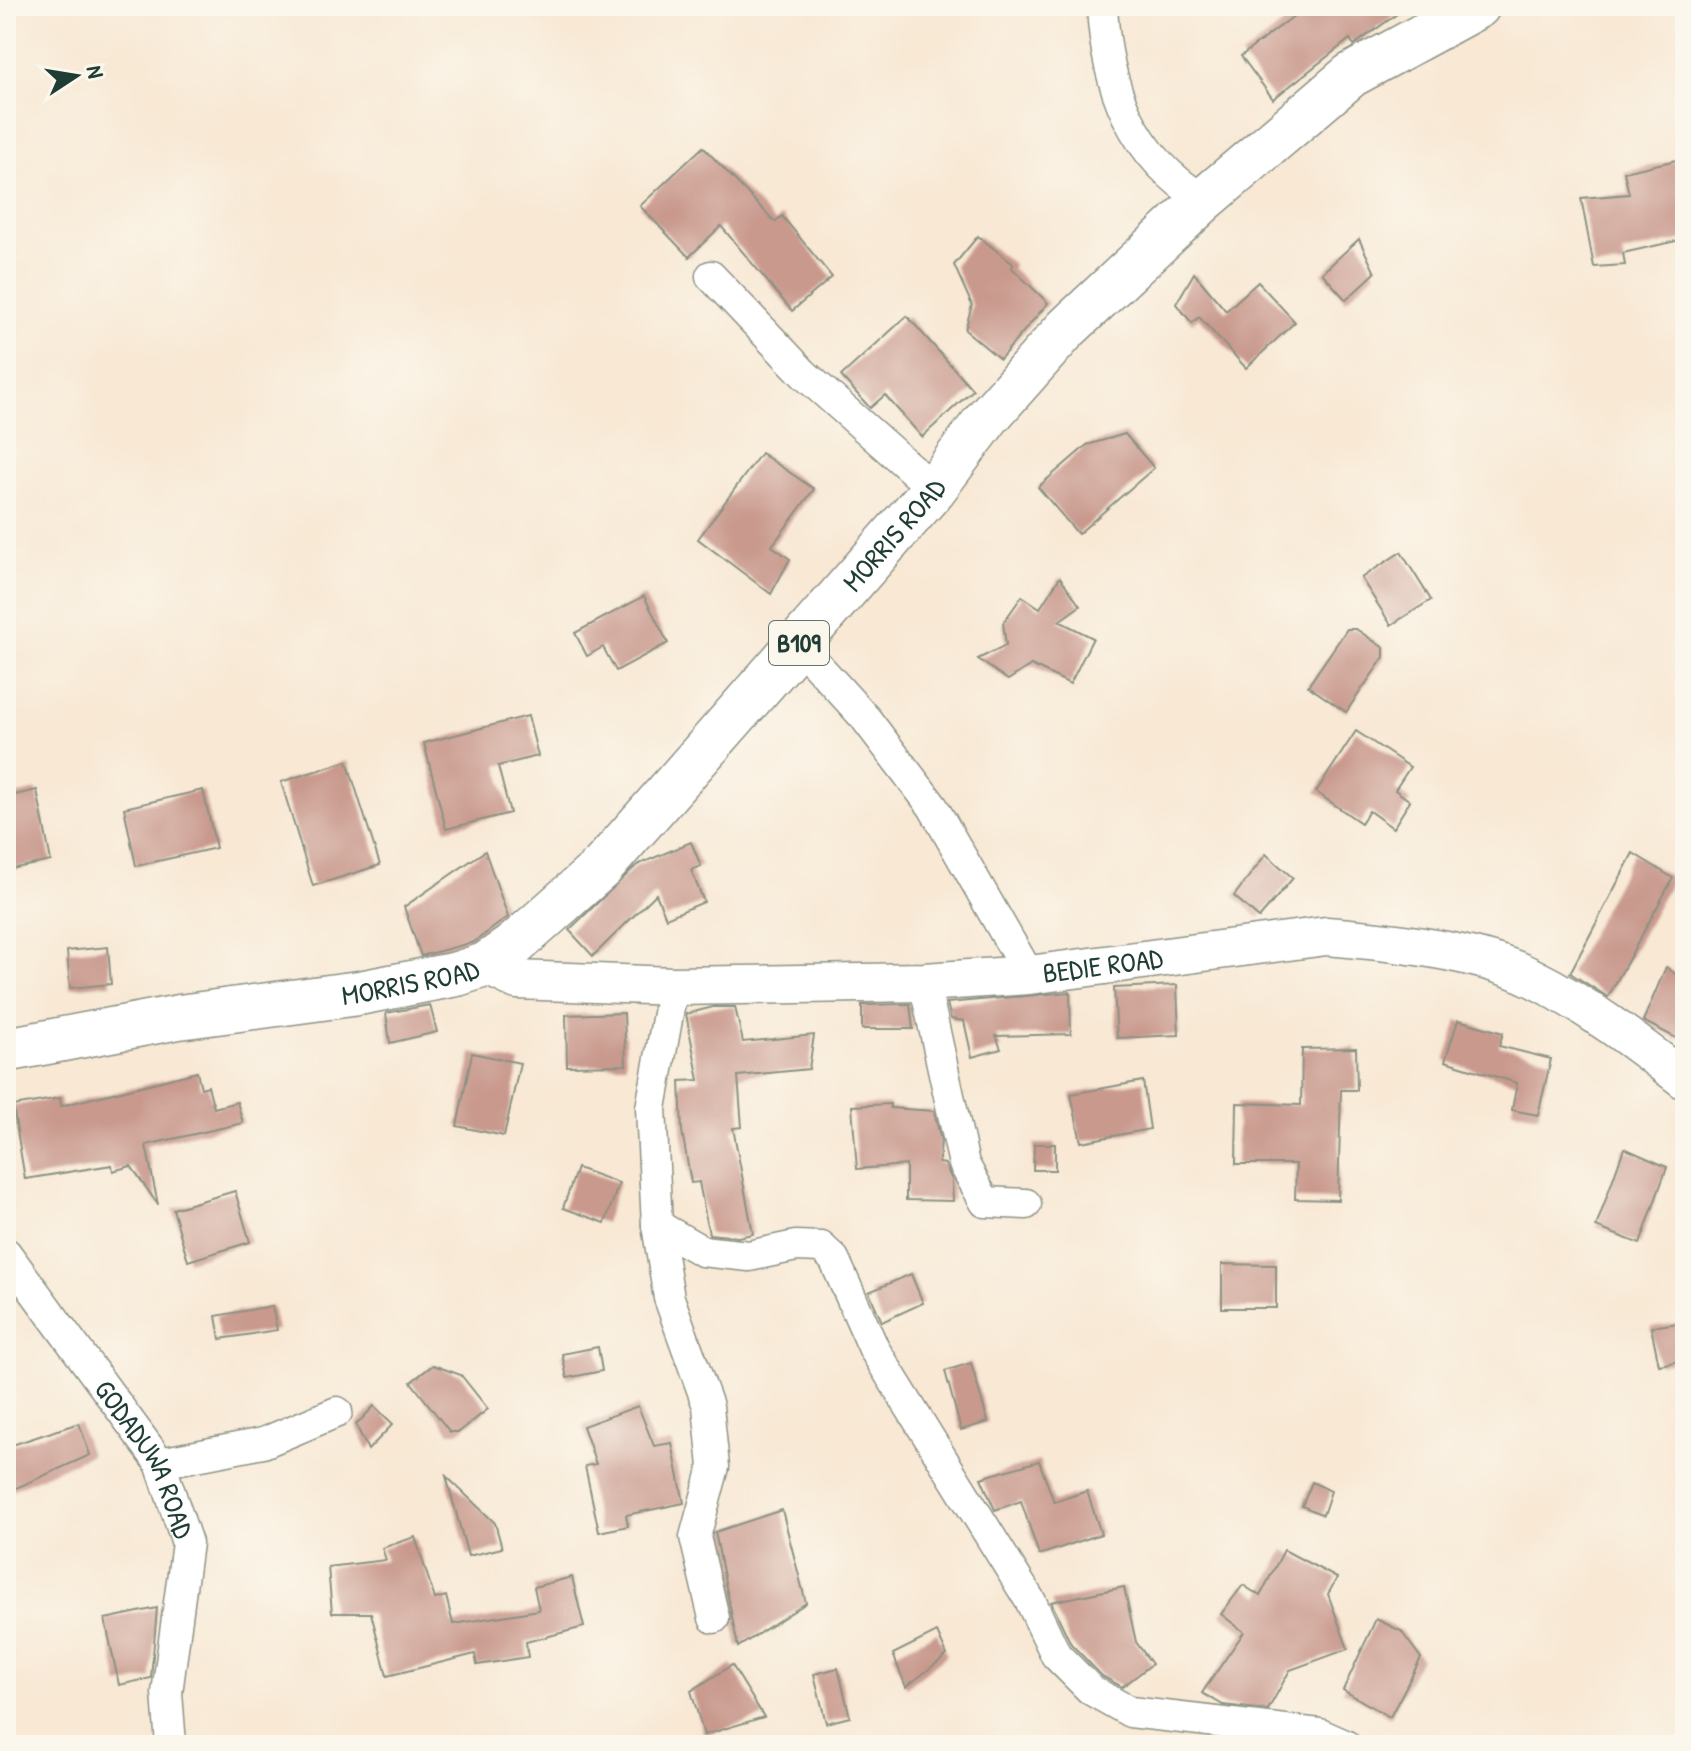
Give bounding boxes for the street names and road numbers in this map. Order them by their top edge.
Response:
street label: MORRIS ROAD [834,470,955,599]
road number: B109 [769,621,829,665]
street label: BEDIE ROAD [1040,939,1166,992]
street label: MORRIS ROAD [339,949,484,1014]
street label: GODADUWA ROAD [86,1372,203,1544]

